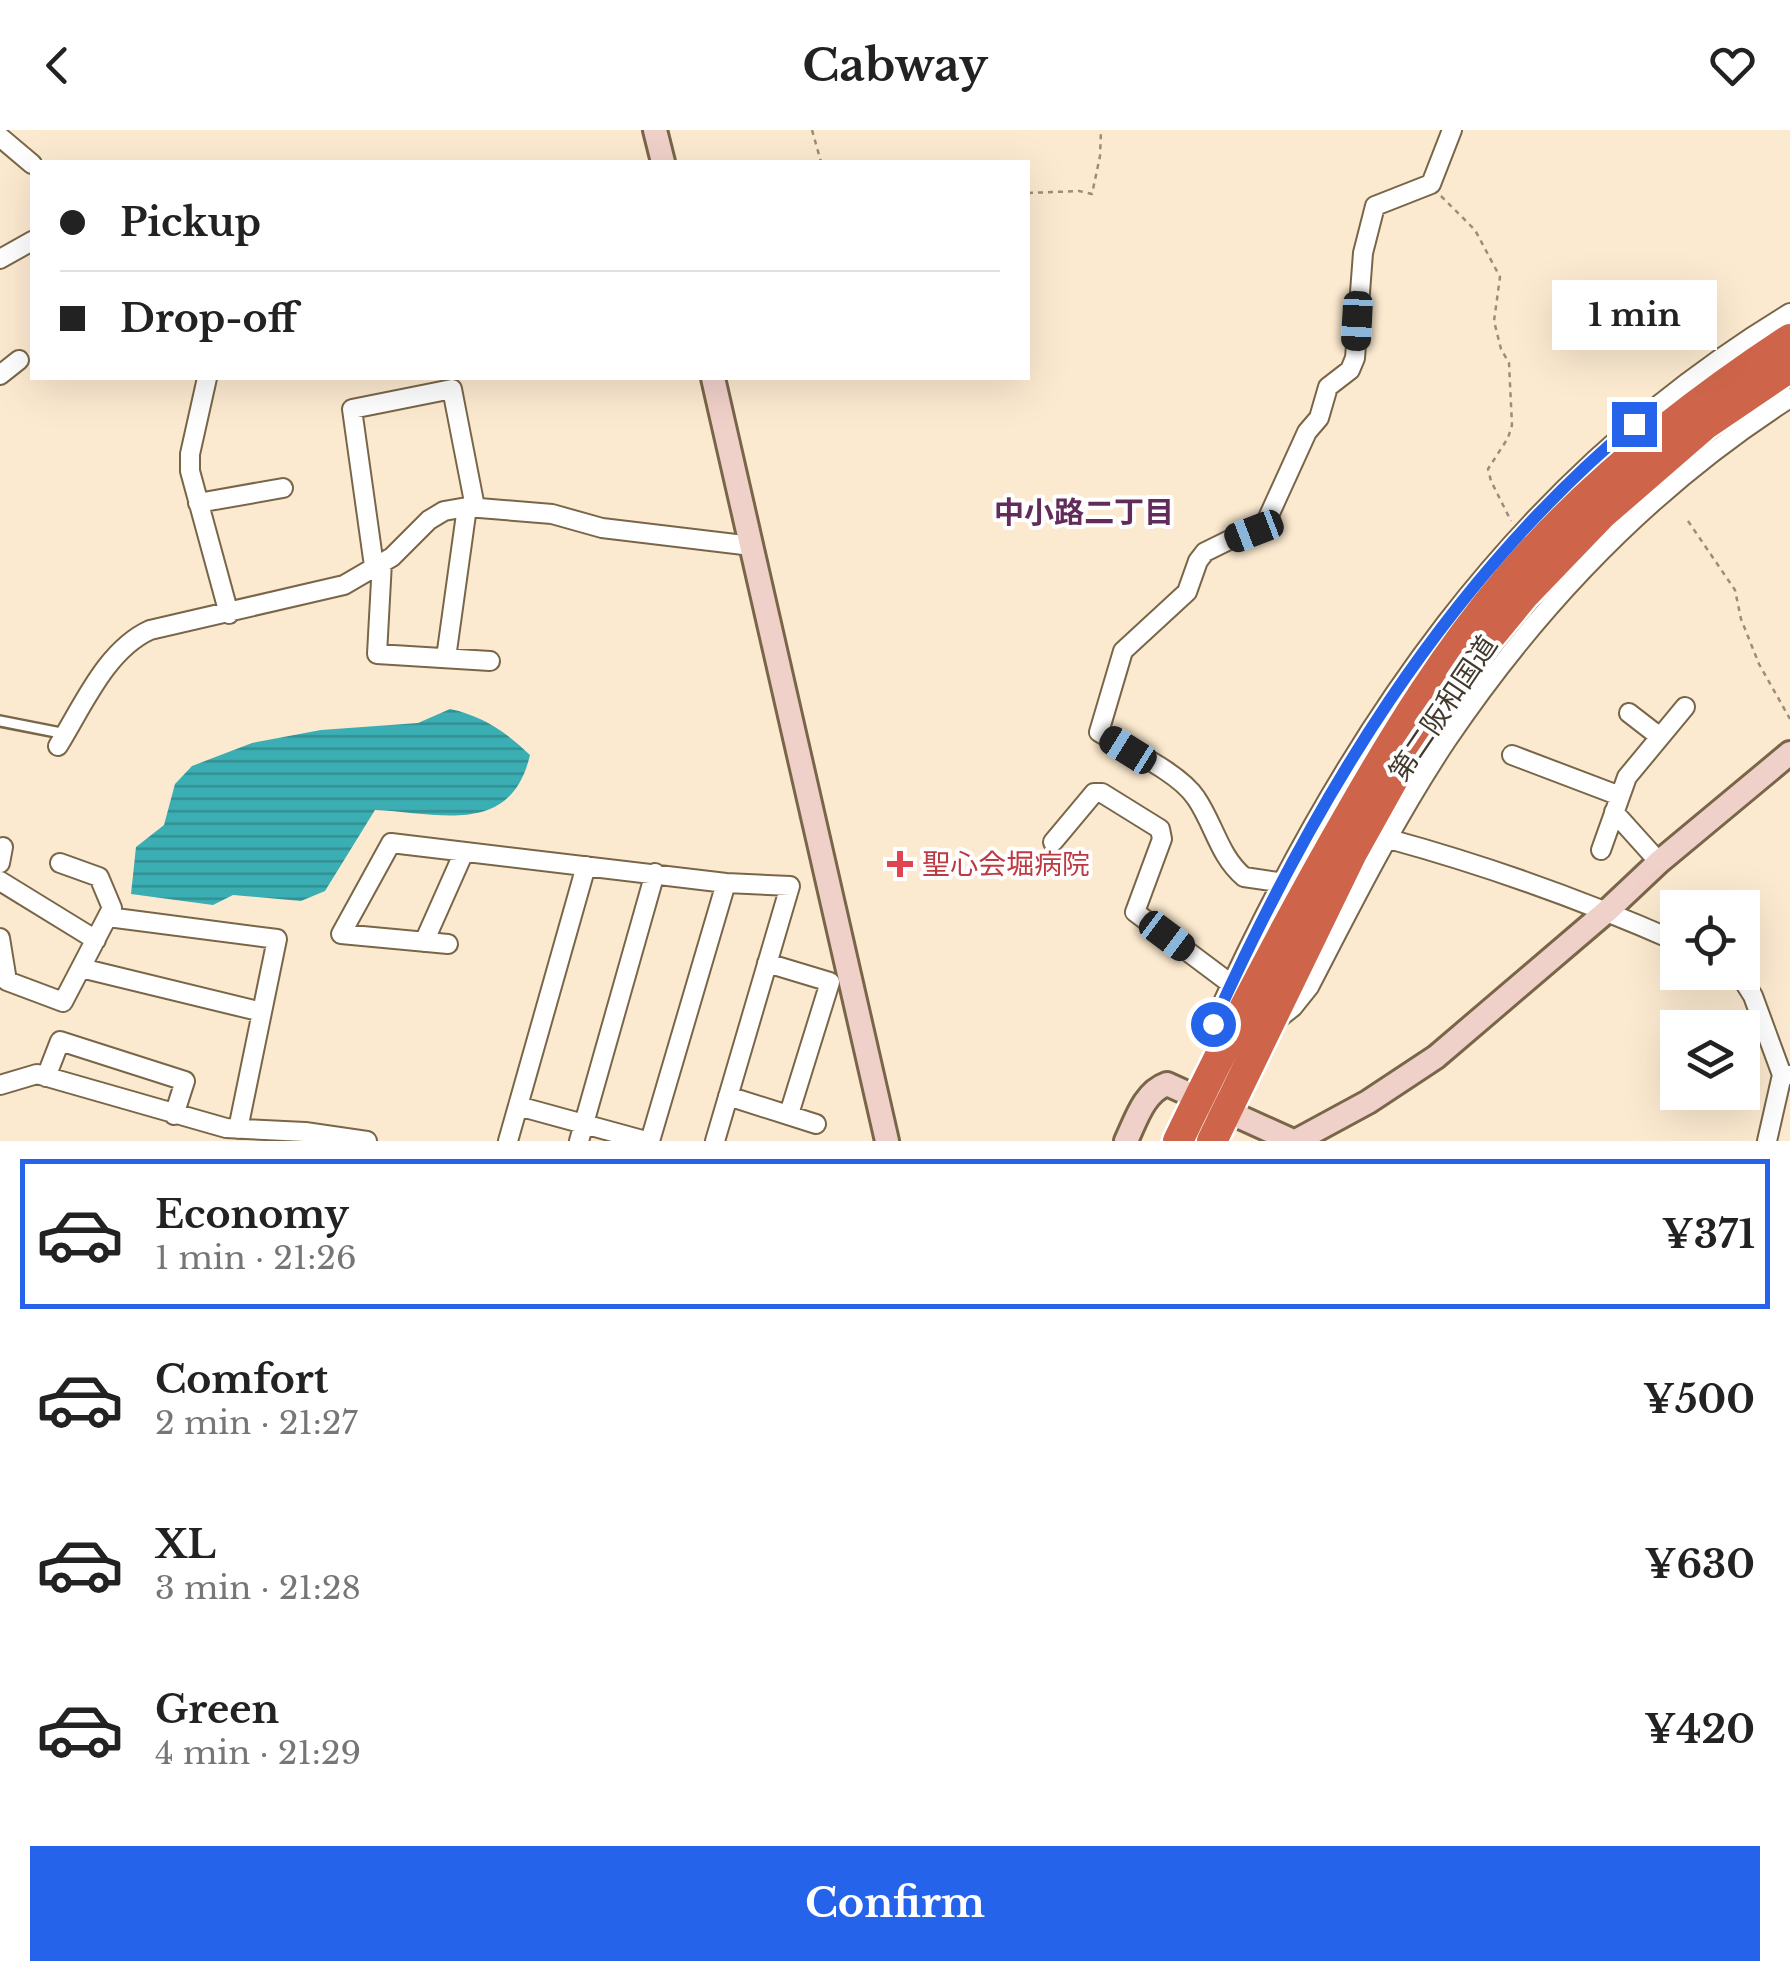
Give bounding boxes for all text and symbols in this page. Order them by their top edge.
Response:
text: Cabway [802,37,988,93]
icon: back [30,38,85,93]
icon: heart [1705,38,1760,93]
text: Pickup [120,199,261,246]
callout: 1 min [1552,279,1716,349]
car [1340,290,1374,352]
text: Drop-off [120,295,297,342]
text: 1 min [1588,295,1681,335]
route end [1612,402,1657,447]
district label: 中小路二丁目 [994,494,1174,531]
car [1221,506,1287,556]
street label: 第二阪和国道 [1382,629,1505,788]
car [1095,721,1161,779]
place label: 聖心会堀病院 [922,847,1090,882]
marker: 聖心会堀病院 [887,851,913,877]
map controls [1660,890,1760,1110]
button: locate [1660,890,1760,990]
car [1134,906,1200,966]
route start [1191,1002,1236,1047]
button: layers [1660,1010,1760,1110]
icon: car [35,1189,125,1279]
text: Economy [155,1191,349,1238]
text: ¥371 [1661,1211,1755,1258]
text: 1 min · 21:26 [155,1238,357,1278]
icon: car [35,1354,125,1444]
text: Comfort [155,1356,328,1403]
text: ¥500 [1643,1376,1755,1423]
text: 2 min · 21:27 [155,1403,358,1443]
icon: car [35,1519,125,1609]
text: XL [155,1521,216,1568]
text: ¥630 [1644,1541,1755,1588]
text: 3 min · 21:28 [155,1568,361,1608]
icon: car [35,1684,125,1774]
text: Green [155,1686,279,1733]
text: ¥420 [1644,1706,1755,1753]
text: 4 min · 21:29 [155,1733,361,1773]
button: Confirm [30,1846,1760,1961]

